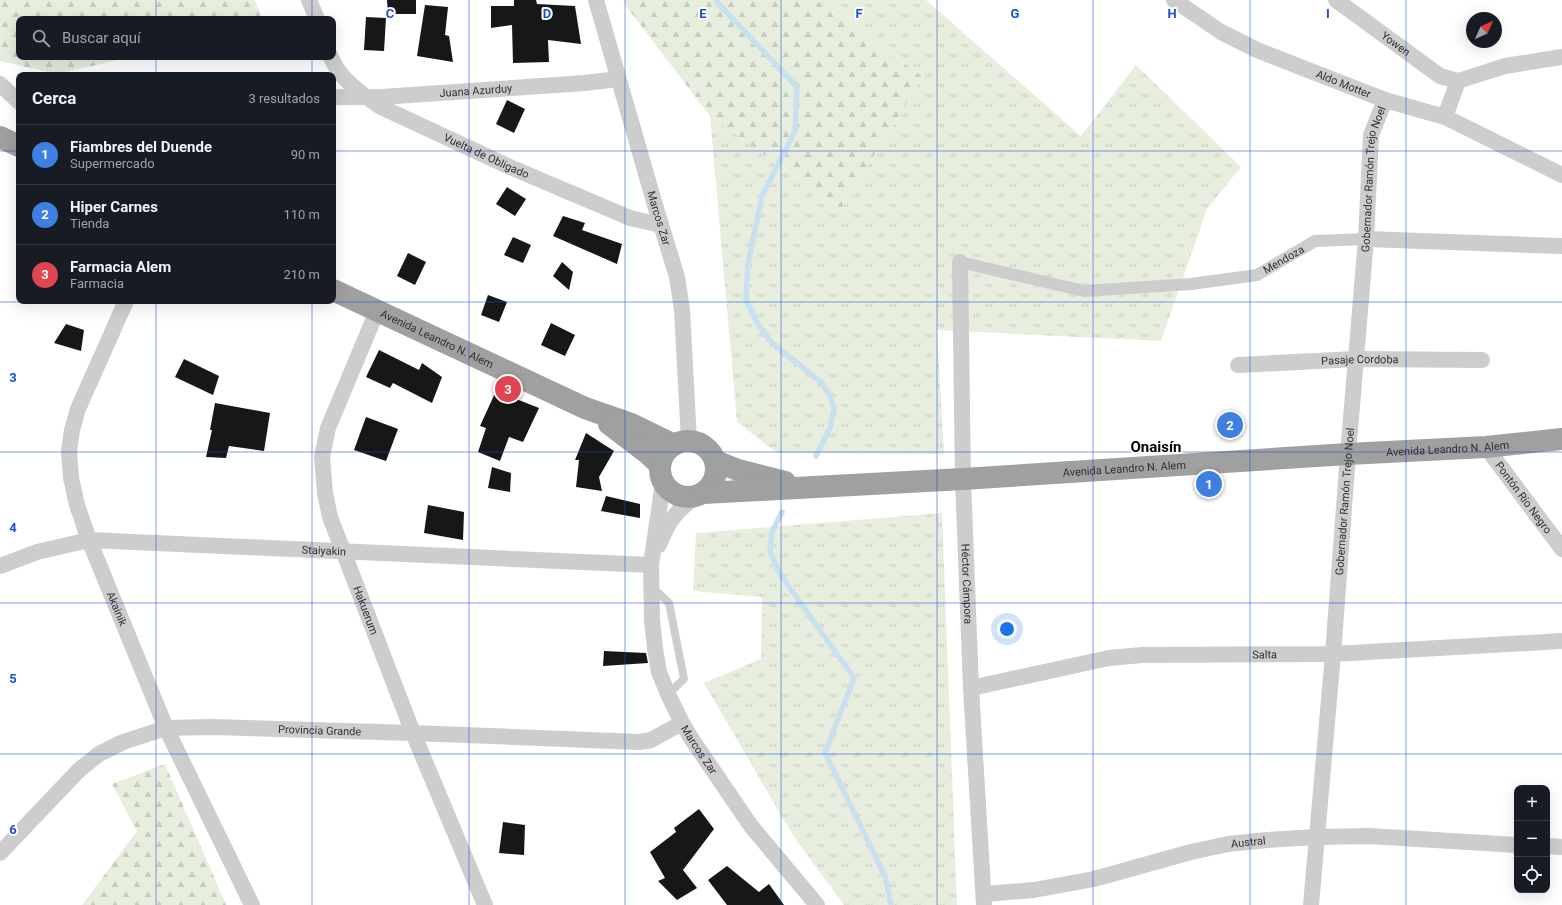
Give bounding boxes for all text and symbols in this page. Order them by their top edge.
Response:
text: C [386,6,395,21]
text: D [543,6,551,21]
text: E [699,6,707,21]
text: F [855,6,863,21]
text: G [1011,6,1020,21]
text: H [1167,6,1177,21]
text: I [1326,6,1330,21]
north arrow [1466,12,1502,48]
search box [16,16,336,60]
icon: search [30,27,52,49]
text: Buscar aquí [62,29,141,47]
street label: Yowen [1379,29,1413,59]
street label: Aldo Motter [1314,67,1373,100]
street label: Juana Azurduy [439,81,513,99]
text: Cerca [32,88,76,108]
text: 3 resultados [248,91,320,106]
street label: Gobernador Ramón Trejo Noel [1358,104,1388,253]
street label: Vuelta de Obligado [442,131,531,181]
text: Fiambres del Duende [70,138,212,156]
text: 1 [41,147,49,162]
text: 90 m [291,147,320,162]
text: Supermercado [70,156,155,171]
street label: Marcos Zar [645,189,673,247]
text: Hiper Carnes [70,198,158,216]
text: 2 [41,207,49,222]
text: 110 m [283,207,320,222]
text: Tienda [70,216,109,231]
street label: Mendoza [1261,242,1306,277]
text: Farmacia Alem [70,258,171,276]
text: 3 [41,267,49,282]
text: 210 m [283,267,320,282]
text: Farmacia [70,276,124,291]
street label: Avenida Leandro N. Alem [379,307,496,371]
street label: Pasaje Cordoba [1321,352,1399,367]
text: 3 [9,370,17,385]
pin: 3 [495,374,521,404]
pin: 2 [1217,410,1243,440]
street label: Gobernador Ramón Trejo Noel [1332,427,1357,576]
district label: Onaisín [1131,438,1181,456]
street label: Avenida Leandro N. Alem [1386,438,1510,459]
street label: Avenida Leandro N. Alem [1062,458,1186,479]
street label: Pontón Río Negro [1493,459,1555,536]
pin: 1 [1196,469,1222,499]
text: 4 [9,520,17,535]
street label: Staiyakin [301,543,346,558]
street label: Héctor Cámpora [959,543,975,624]
street label: Hakuerum [351,584,381,636]
street label: Akainik [104,589,130,628]
your location [997,619,1017,639]
street label: Salta [1252,648,1277,661]
text: 5 [9,671,17,686]
street label: Provincia Grande [278,722,362,738]
street label: Marcos Zar [678,723,720,777]
map controls [1514,785,1550,893]
button: + [1514,785,1550,821]
button: − [1514,821,1550,857]
text: 6 [9,822,17,837]
street label: Austral [1230,834,1266,850]
button: locate [1514,857,1550,893]

